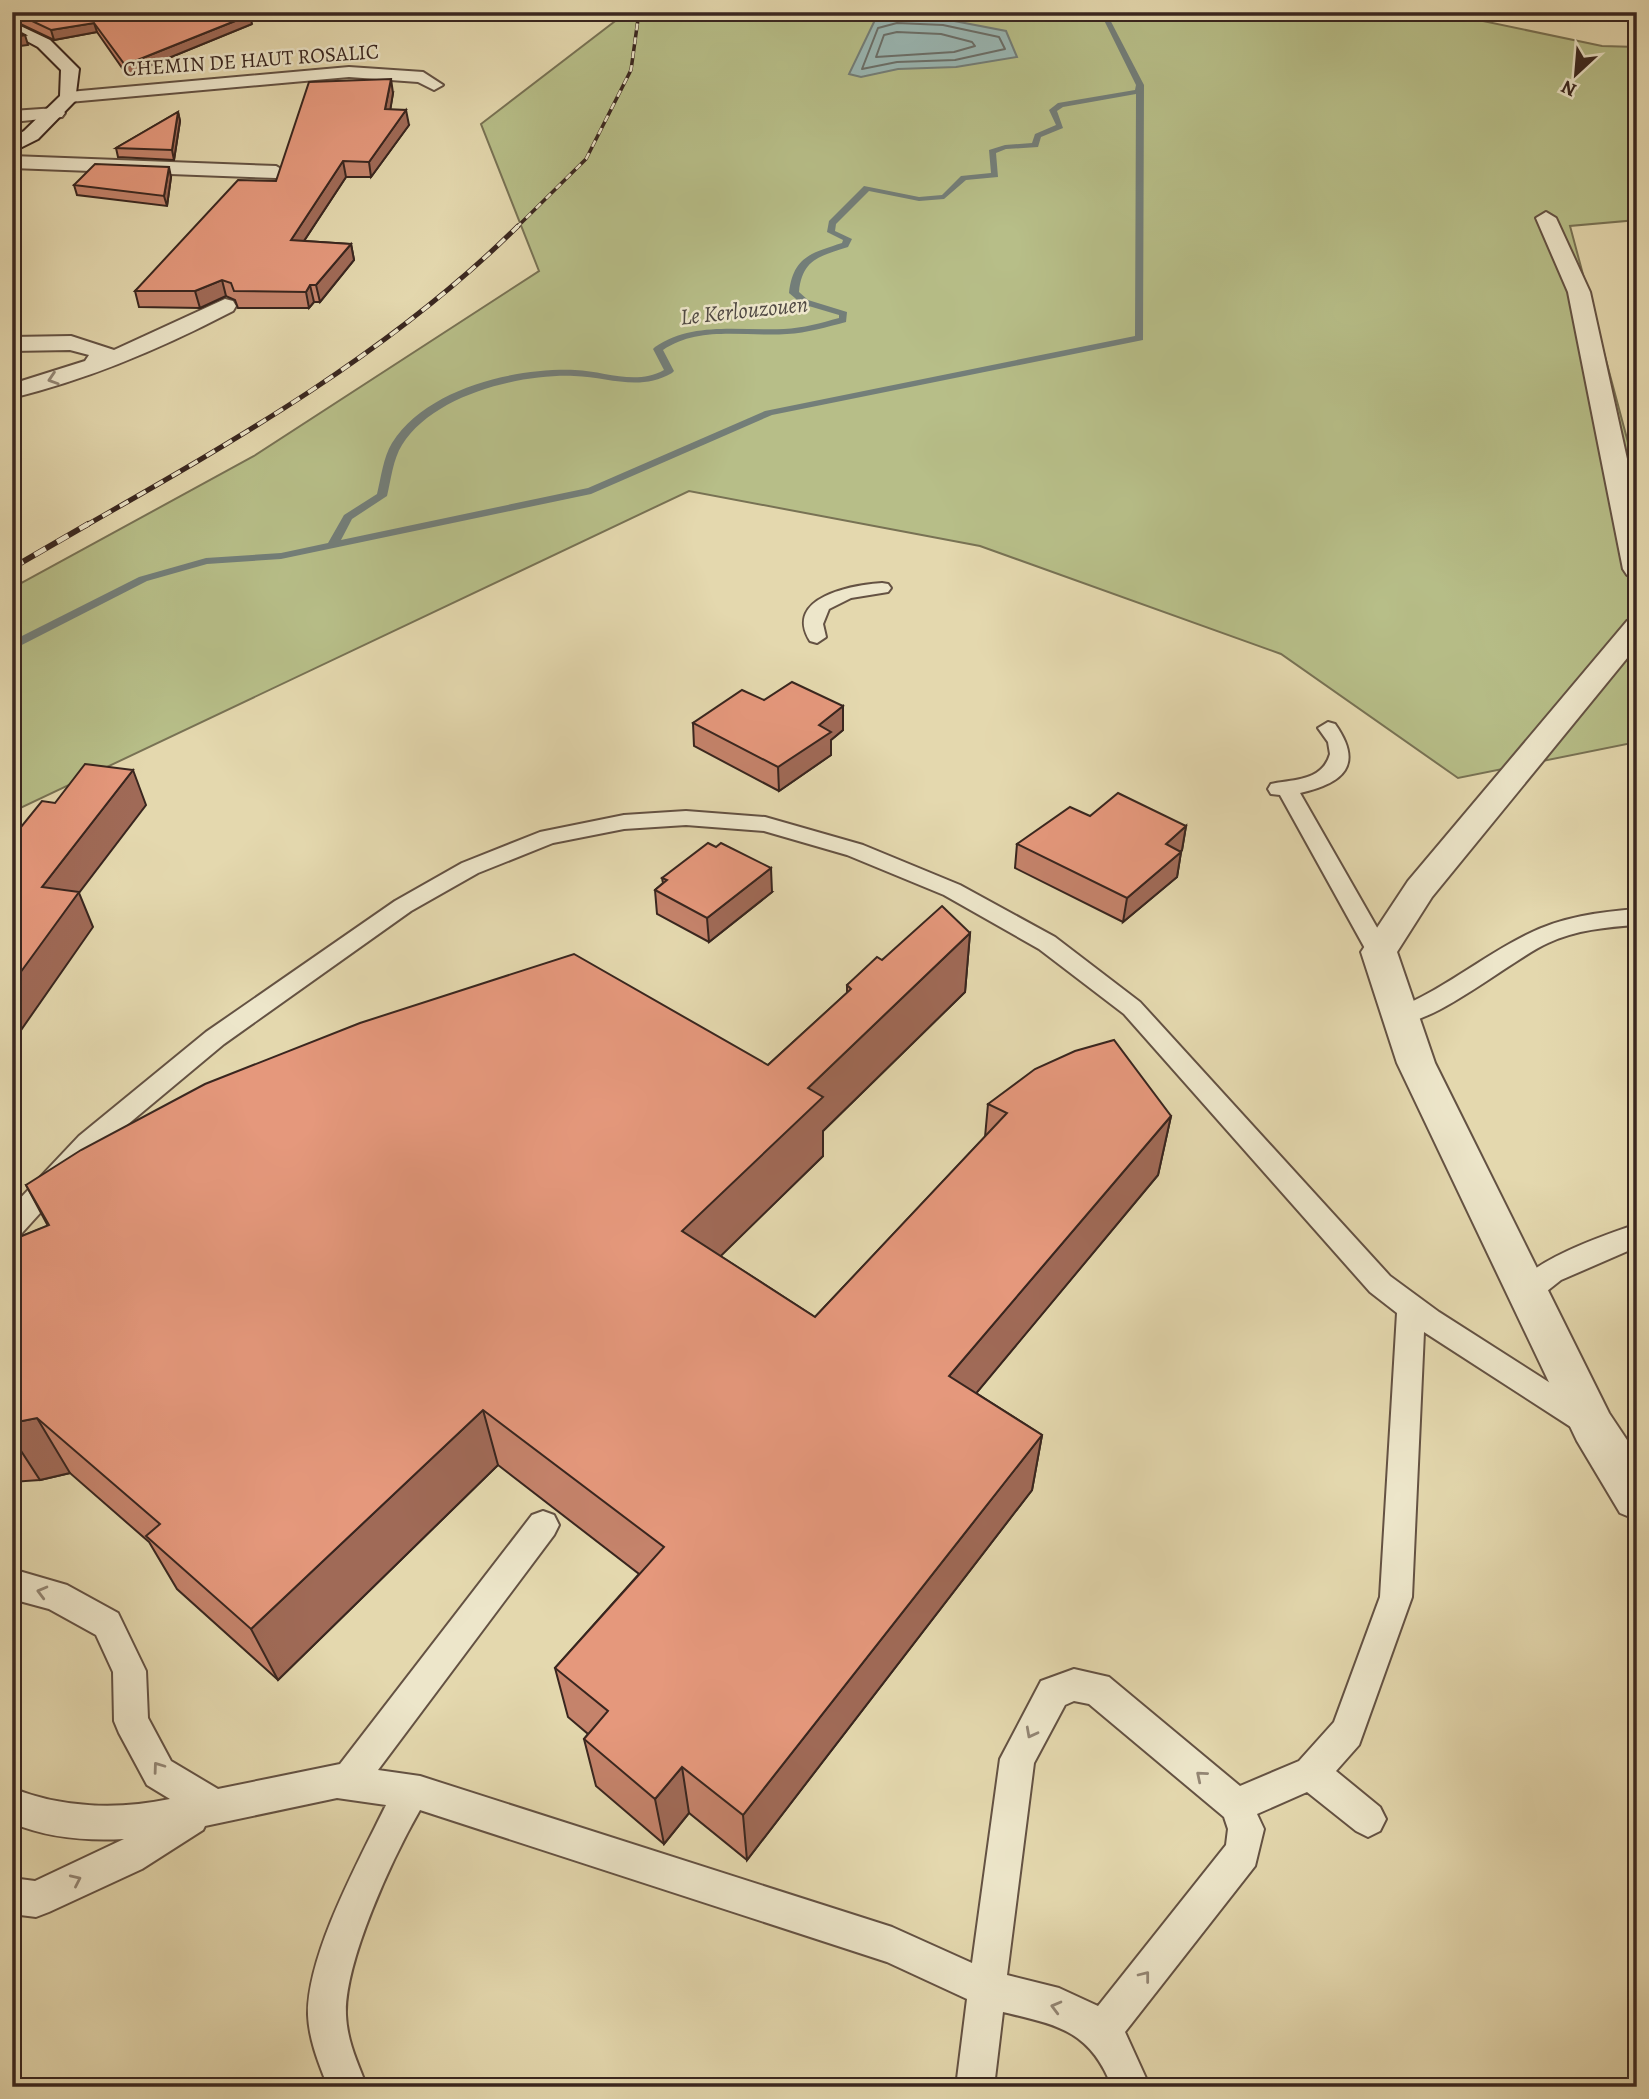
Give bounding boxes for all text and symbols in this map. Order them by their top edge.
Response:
street label: CHEMIN DE HAUT ROSALIC [122,37,380,83]
north arrow [1540,38,1610,108]
text: N [1557,74,1581,103]
water label: Le Kerlouzouen [679,288,809,333]
one-way arrow [47,370,59,385]
one-way arrow [37,1586,49,1601]
one-way arrow [1026,1726,1039,1738]
one-way arrow [154,1762,166,1774]
one-way arrow [1197,1772,1209,1785]
one-way arrow [69,1875,81,1889]
one-way arrow [1137,1971,1150,1984]
one-way arrow [1050,2001,1062,2015]

